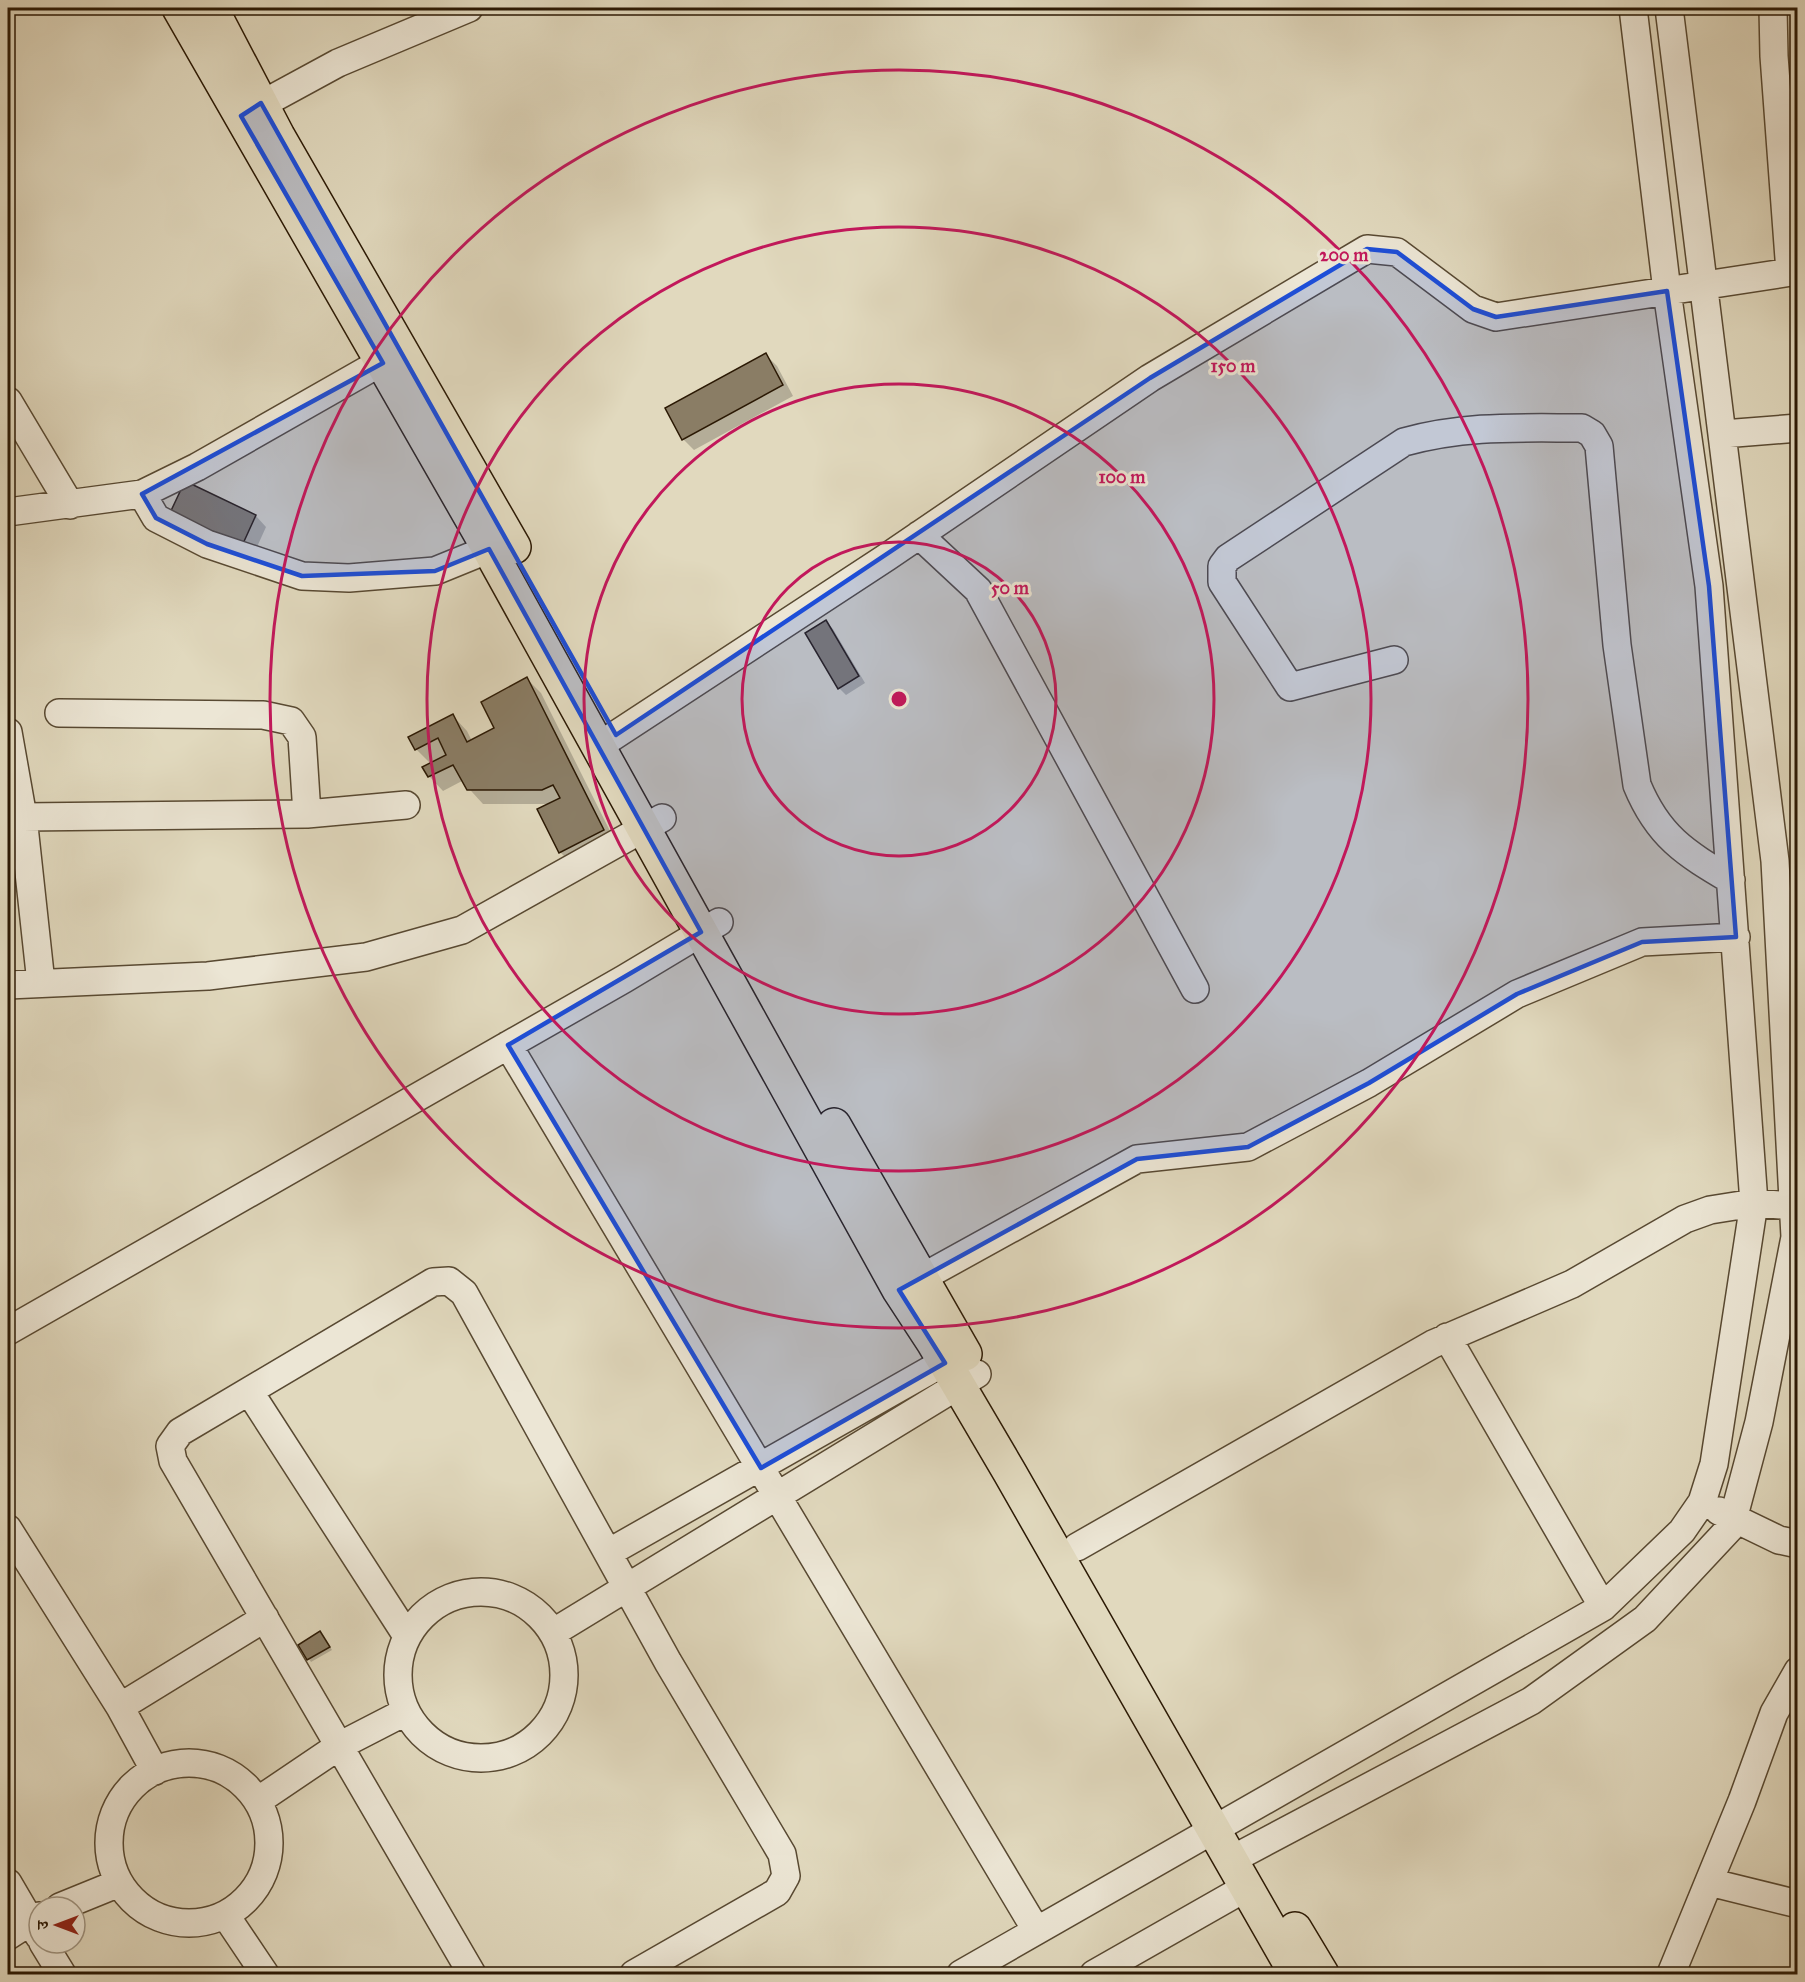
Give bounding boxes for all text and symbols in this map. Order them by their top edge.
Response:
text: 200 m [1320,244,1369,266]
text: 150 m [1211,355,1256,377]
text: 100 m [1099,466,1146,488]
text: 50 m [991,577,1030,599]
centre of rings [889,689,909,709]
north arrow [27,1895,87,1955]
text: उ [33,1919,52,1930]

